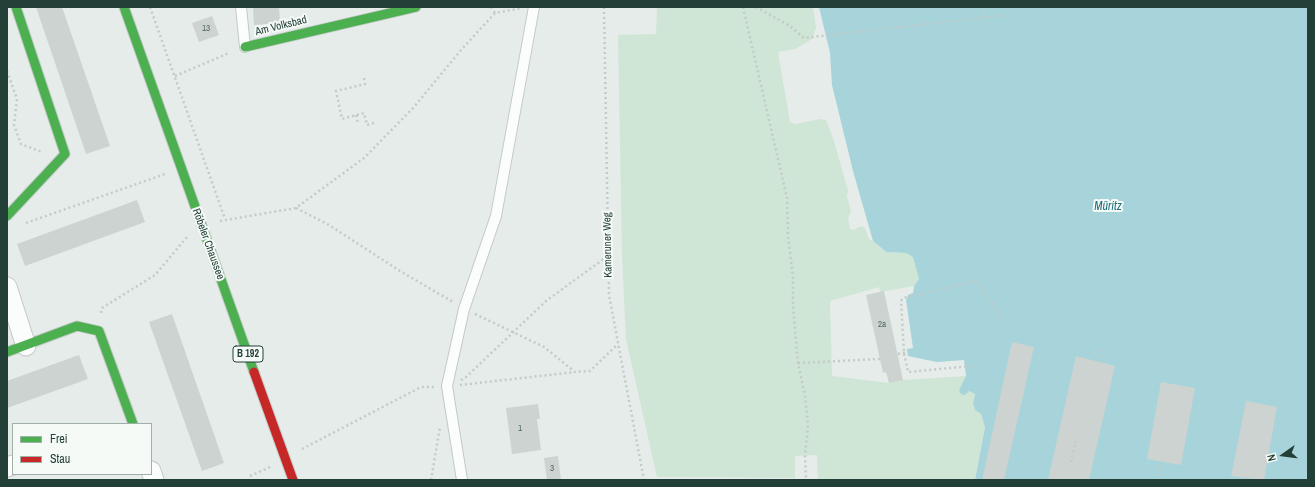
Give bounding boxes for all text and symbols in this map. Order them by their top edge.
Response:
street label: Am Volksbad [254,13,308,39]
house number: 13 [202,24,210,34]
water label: Müritz [1094,200,1122,214]
street label: Röbeler Chaussee [189,207,227,281]
street label: Kameruner Weg [601,212,615,278]
house number: 2a [878,320,886,330]
road number: B 192 [233,346,263,362]
legend [12,423,152,475]
house number: 1 [518,424,522,434]
text: Frei [50,431,68,447]
north arrow [1263,435,1303,475]
text: Stau [50,451,70,467]
text: N [1264,453,1279,463]
house number: 3 [550,464,554,474]

